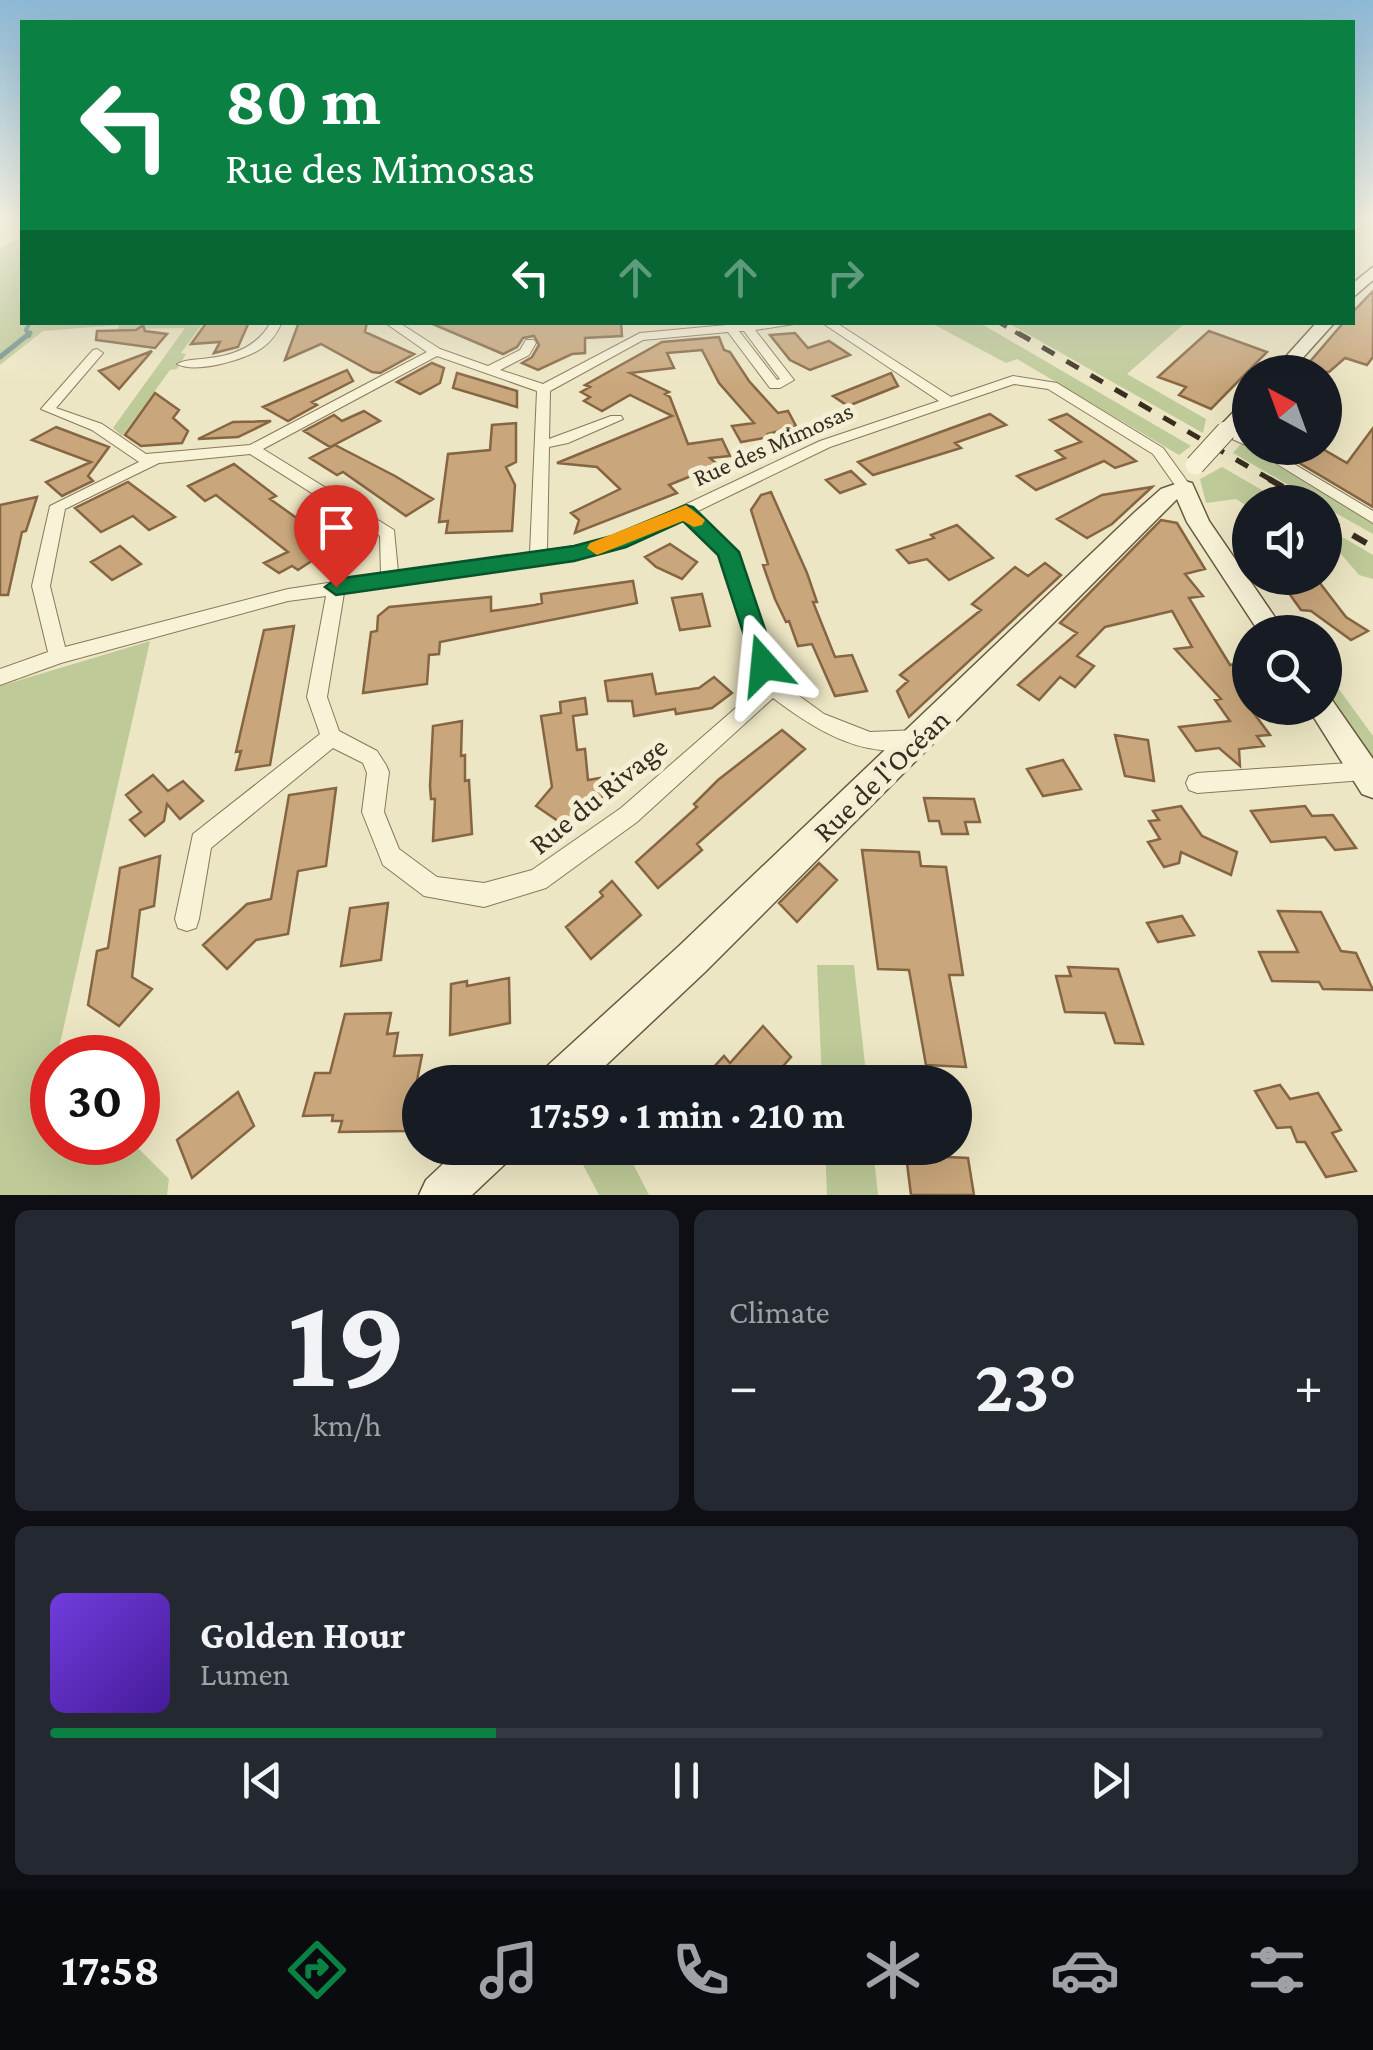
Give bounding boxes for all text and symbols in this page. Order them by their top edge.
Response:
icon: left [60,60,190,190]
text: 80 m [225,61,381,139]
text: Rue des Mimosas [225,143,535,193]
icon: left [503,250,558,305]
icon: ahead [608,250,663,305]
icon: ahead [713,250,768,305]
icon: right [818,250,873,305]
north arrow [1232,355,1342,465]
map controls [1232,355,1342,725]
street label: Rue des Mimosas [689,397,857,491]
pin [294,485,379,588]
button: sound [1232,485,1342,595]
icon: arrive [309,500,364,555]
position arrow [712,613,816,717]
button: search [1232,615,1342,725]
street label: Rue de l'Océan [806,702,956,848]
street label: Rue du Rivage [522,729,674,861]
speed limit sign: 30 [30,1035,160,1165]
text: 17:59 · 1 min · 210 m [529,1094,845,1136]
text: 19 [287,1269,407,1414]
text: Climate [729,1294,830,1330]
text: 23° [975,1344,1077,1427]
text: − [729,1355,758,1416]
text: + [1294,1355,1323,1416]
text: km/h [313,1407,382,1443]
text: Golden Hour [200,1614,406,1656]
text: Lumen [200,1656,290,1692]
icon: previous [235,1753,290,1808]
icon: pause [659,1753,714,1808]
icon: next [1083,1753,1138,1808]
icon: directions [282,1935,352,2005]
icon: music [474,1935,544,2005]
icon: phone [666,1935,736,2005]
icon: climate [858,1935,928,2005]
icon: car [1050,1935,1120,2005]
icon: filters [1242,1935,1312,2005]
text: 17:58 [61,1945,160,1995]

